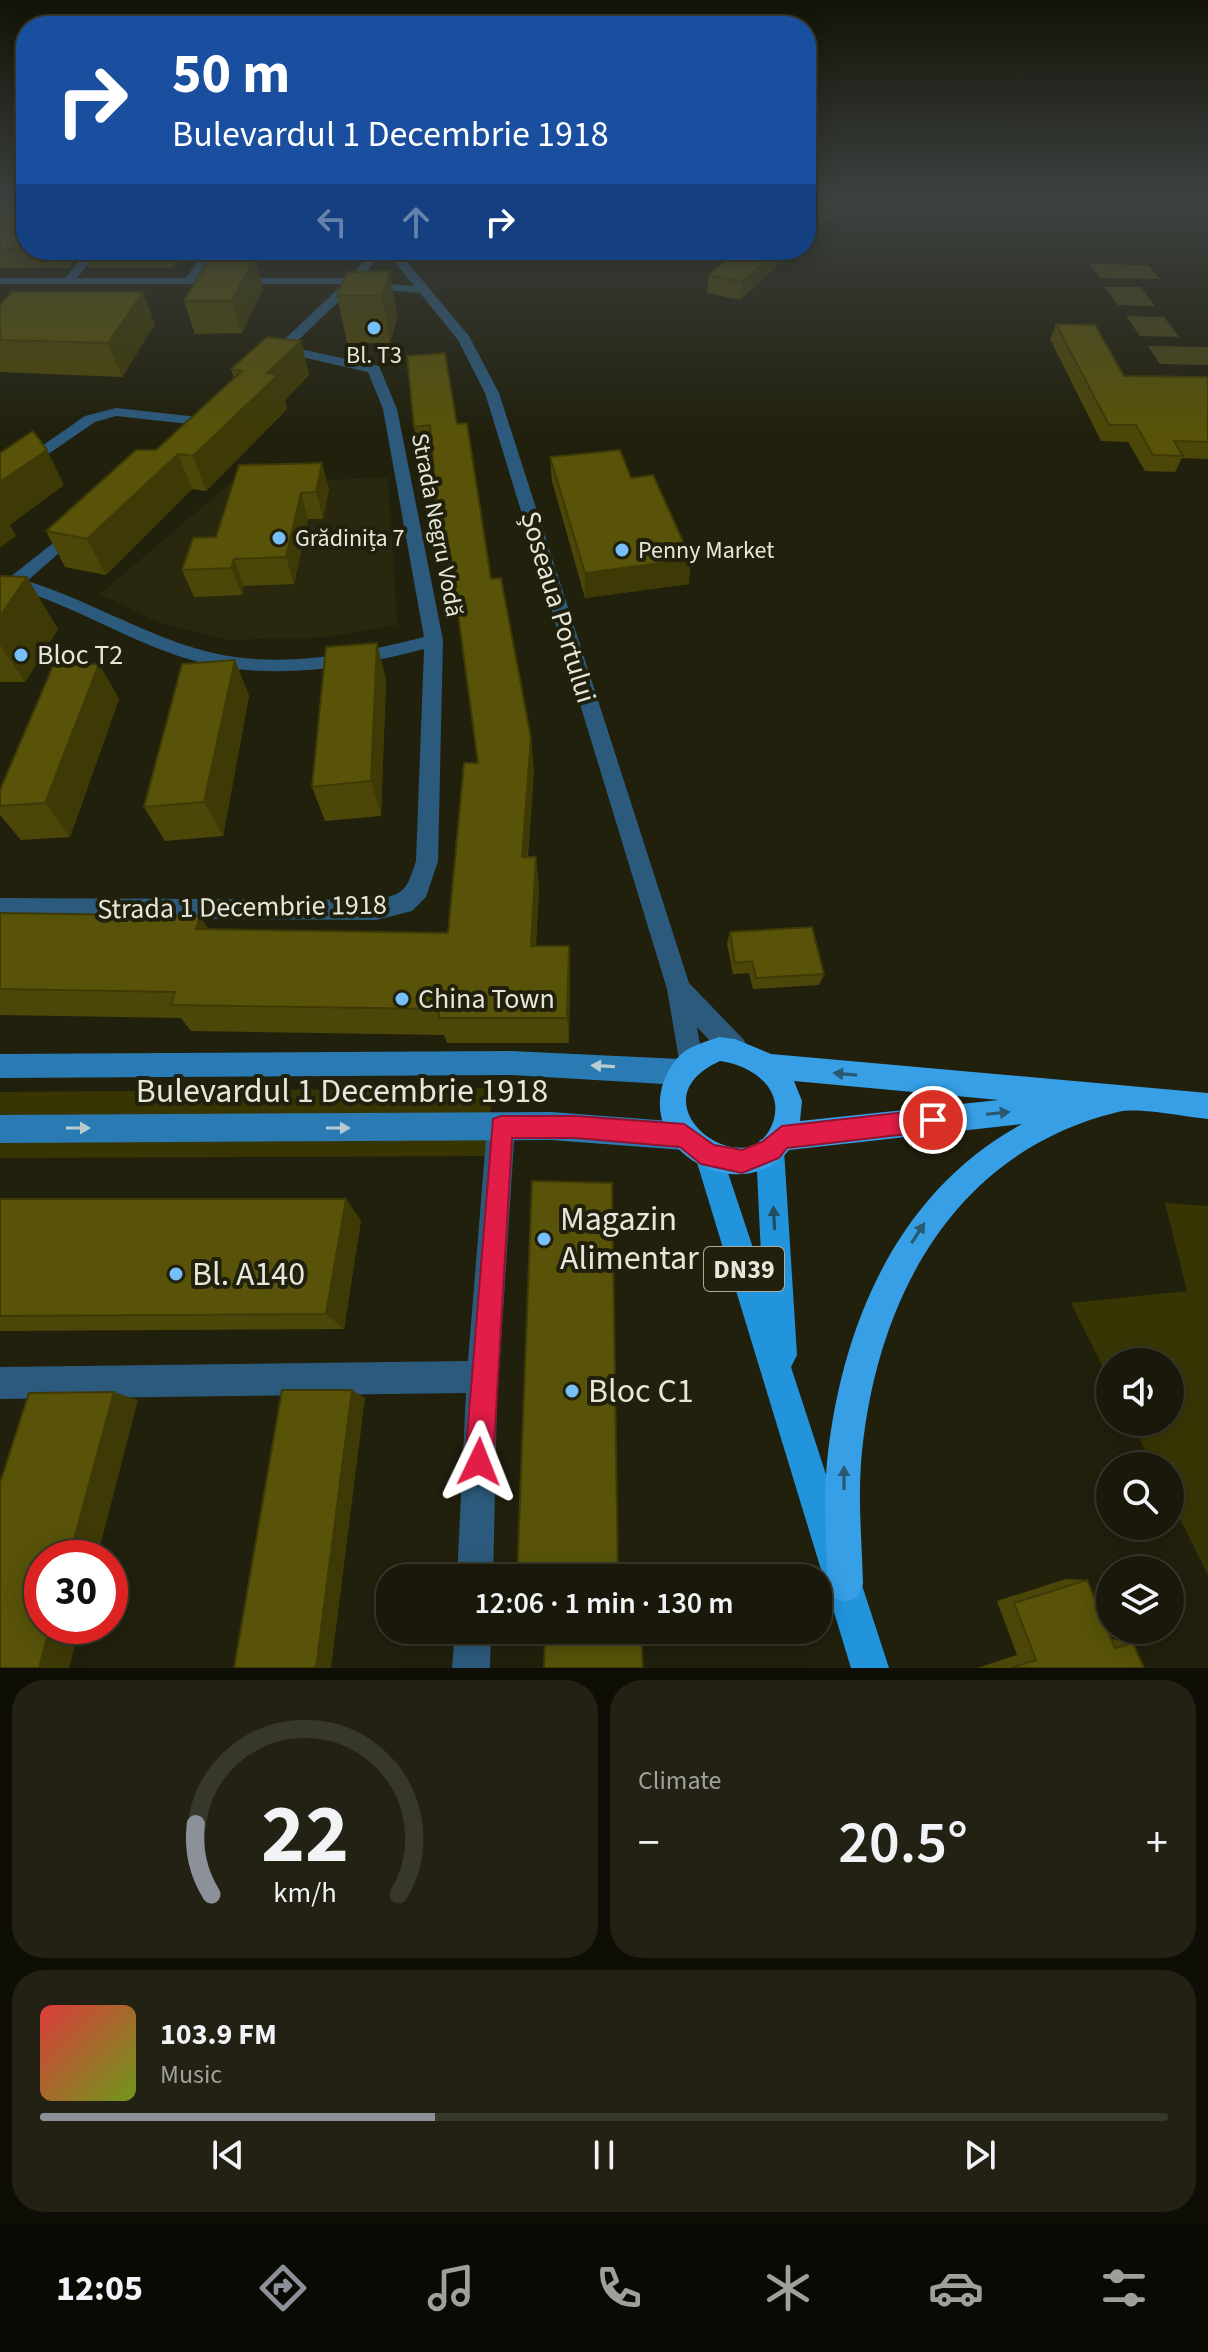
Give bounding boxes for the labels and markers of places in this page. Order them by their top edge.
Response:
marker: Bl. T3 [365,319,383,337]
place label: Bl. T3 [346,338,402,373]
place label: Grădinița 7 [295,521,404,556]
marker: Grădinița 7 [270,529,288,547]
place label: Penny Market [638,533,774,568]
marker: Penny Market [613,541,631,559]
place label: Bloc T2 [37,635,123,675]
marker: Bloc T2 [12,646,30,664]
place label: China Town [418,979,555,1019]
marker: China Town [393,990,411,1008]
pin [899,1086,967,1154]
place label: Magazin Alimentar [560,1195,699,1283]
marker: Magazin Alimentar [535,1230,553,1248]
place label: Bl. A140 [192,1250,305,1299]
marker: Bl. A140 [167,1265,185,1283]
place label: Bloc C1 [588,1367,694,1416]
marker: Bloc C1 [563,1382,581,1400]

